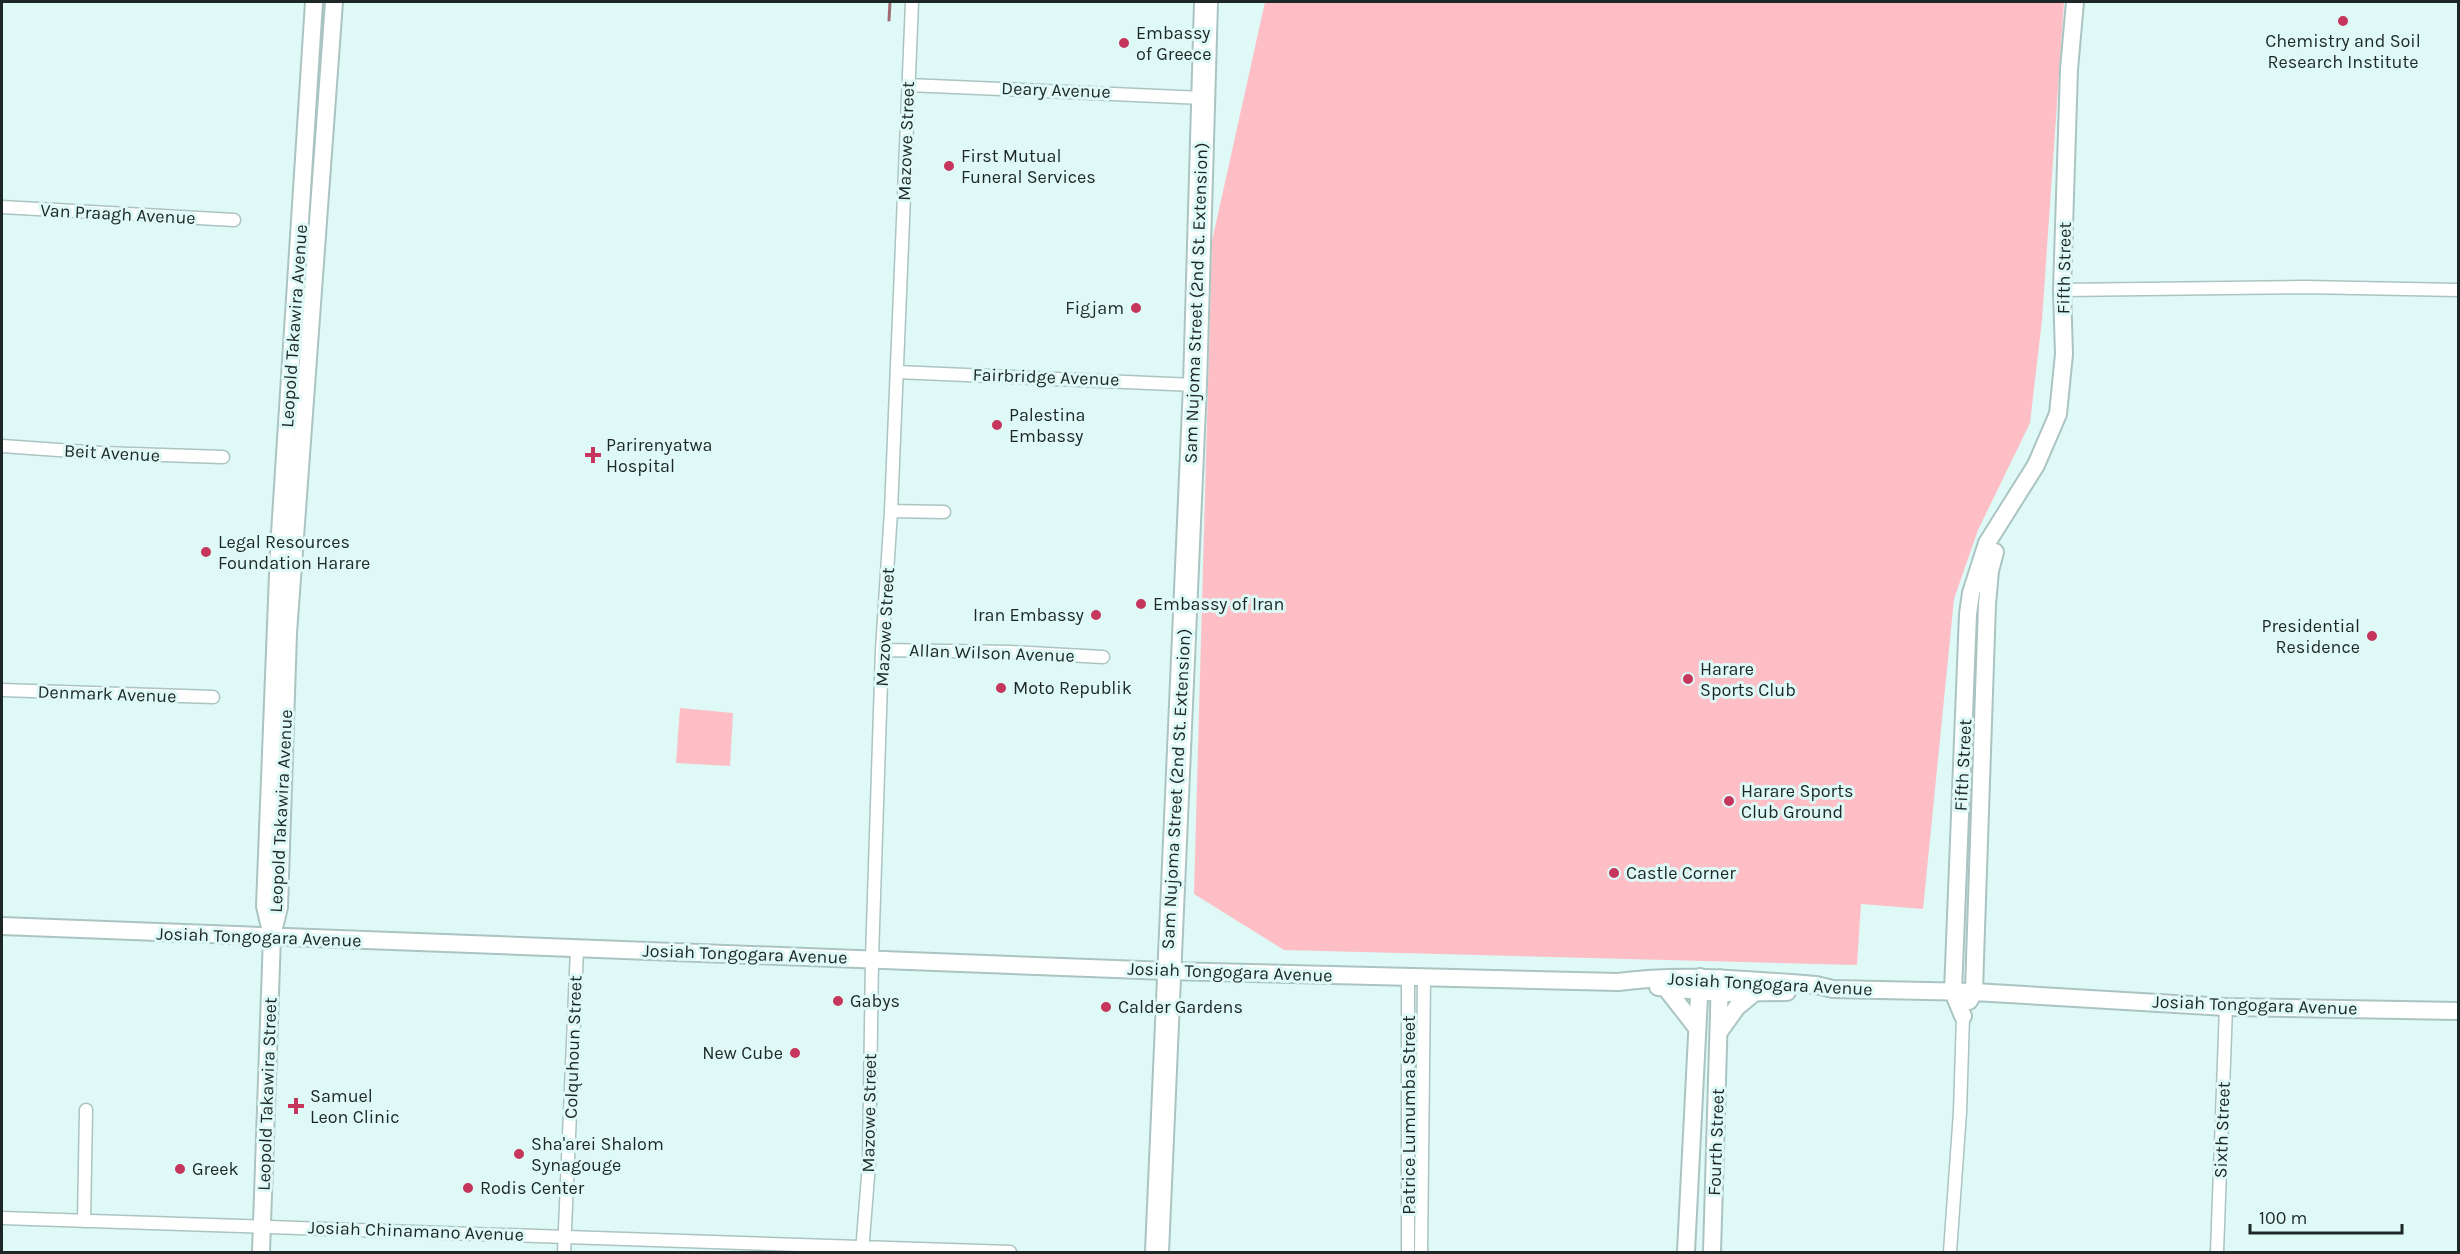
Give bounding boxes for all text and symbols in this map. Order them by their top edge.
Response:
marker: Chemistry and Soil Research Institute [2336,14,2350,28]
place label: Embassy of Greece [1136,22,1211,65]
place label: Chemistry and Soil Research Institute [2265,30,2421,73]
marker: Embassy of Greece [1117,36,1131,50]
street label: Deary Avenue [1001,77,1111,103]
street label: Mazowe Street [893,81,919,201]
street label: Sam Nujoma Street (2nd St. Extension) [1179,142,1213,464]
place label: First Mutual Funeral Services [961,145,1096,188]
marker: First Mutual Funeral Services [942,159,956,173]
street label: Van Praagh Avenue [40,199,196,229]
street label: Fifth Street [2052,221,2076,314]
street label: Leopold Takawira Avenue [276,224,312,428]
place label: Figjam [1065,297,1124,319]
marker: Figjam [1129,301,1143,315]
street label: Fairbridge Avenue [972,363,1120,391]
place label: Palestina Embassy [1009,404,1086,447]
marker: Palestina Embassy [990,418,1004,432]
place label: Parirenyatwa Hospital [606,434,712,477]
street label: Beit Avenue [63,440,161,466]
marker: Parirenyatwa Hospital [584,446,602,464]
place label: Legal Resources Foundation Harare [218,531,370,574]
marker: Legal Resources Foundation Harare [199,545,213,559]
street label: Mazowe Street [871,567,899,687]
place label: Embassy of Iran [1153,593,1284,615]
marker: Embassy of Iran [1134,597,1148,611]
place label: Iran Embassy [973,604,1085,626]
marker: Iran Embassy [1089,608,1103,622]
place label: Presidential Residence [2262,615,2360,658]
street label: Sam Nujoma Street (2nd St. Extension) [1157,628,1195,950]
marker: Presidential Residence [2365,629,2379,643]
street label: Allan Wilson Avenue [909,639,1075,667]
place label: Harare Sports Club [1700,658,1796,701]
marker: Harare Sports Club [1681,672,1695,686]
place label: Moto Republik [1013,677,1132,699]
street label: Denmark Avenue [37,681,177,707]
marker: Moto Republik [994,681,1008,695]
street label: Leopold Takawira Avenue [265,709,297,913]
street label: Fifth Street [1950,718,1976,812]
place label: Harare Sports Club Ground [1741,780,1853,823]
marker: Harare Sports Club Ground [1722,794,1736,808]
place label: Castle Corner [1626,862,1736,884]
marker: Castle Corner [1607,866,1621,880]
street label: Josiah Tongogara Avenue [156,922,362,952]
street label: Josiah Tongogara Avenue [642,939,848,969]
street label: Josiah Tongogara Avenue [1127,957,1333,987]
street label: Josiah Tongogara Avenue [1667,968,1873,1000]
street label: Colquhoun Street [560,975,587,1119]
place label: Gabys [850,990,900,1012]
street label: Josiah Tongogara Avenue [2152,990,2358,1020]
marker: Gabys [831,994,845,1008]
place label: Calder Gardens [1118,996,1243,1018]
street label: Leopold Takawira Street [253,997,281,1191]
marker: Calder Gardens [1099,1000,1113,1014]
street label: Patrice Lumumba Street [1398,1015,1420,1215]
place label: New Cube [702,1042,783,1064]
marker: New Cube [788,1046,802,1060]
street label: Mazowe Street [857,1053,881,1173]
street label: Sixth Street [2209,1081,2235,1179]
place label: Samuel Leon Clinic [310,1085,400,1128]
street label: Fourth Street [1703,1088,1729,1196]
marker: Samuel Leon Clinic [287,1097,305,1115]
place label: Sha'arei Shalom Synagouge [531,1133,664,1176]
marker: Sha'arei Shalom Synagouge [512,1147,526,1161]
place label: Greek [192,1158,239,1180]
marker: Greek [173,1162,187,1176]
place label: Rodis Center [480,1177,585,1199]
marker: Rodis Center [461,1181,475,1195]
scale bar [2250,1197,2402,1235]
text: 100 m [2259,1207,2307,1229]
street label: Josiah Chinamano Avenue [308,1216,524,1246]

